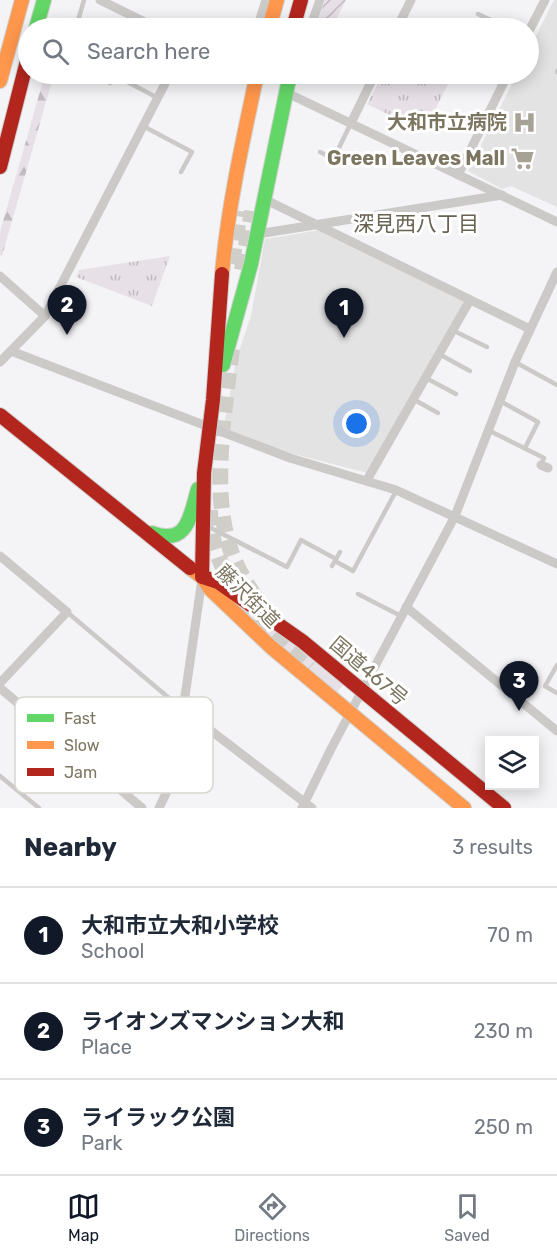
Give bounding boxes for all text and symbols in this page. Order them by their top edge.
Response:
search box [18,18,539,84]
icon: search [39,35,72,68]
text: Search here [87,38,210,65]
hospital icon: 大和市立病院 [512,109,538,135]
place label: 大和市立病院 [387,110,507,134]
supermarket icon: Green Leaves Mall [510,145,536,171]
place label: Green Leaves Mall [327,146,505,170]
district label: 深見西八丁目 [353,211,479,236]
pin: 2 [48,286,86,335]
pin: 1 [324,288,364,338]
your location [342,409,371,438]
street label: 藤沢街道 [211,559,285,633]
street label: 国道467号 [325,632,413,710]
pin: 3 [500,662,538,711]
legend [15,697,213,793]
text: Fast [64,709,96,728]
text: Slow [64,736,100,755]
map controls [485,736,539,790]
button: layers [485,736,539,790]
text: Jam [64,763,97,782]
text: Nearby [24,832,117,863]
text: 3 results [452,835,533,859]
text: 大和市立大和小学校 [81,912,279,939]
text: 1 [39,923,48,947]
text: 70 m [487,923,533,947]
text: School [81,939,144,963]
text: ライオンズマンション大和 [81,1008,345,1035]
text: 2 [37,1019,50,1043]
text: 230 m [474,1019,533,1043]
text: Place [81,1035,132,1059]
text: ライラック公園 [81,1104,235,1131]
text: 3 [37,1115,50,1139]
text: 250 m [474,1115,533,1139]
text: Park [81,1131,123,1155]
tab: Map [67,1190,100,1245]
tab: Directions [234,1190,310,1245]
tab: Saved [444,1190,490,1245]

